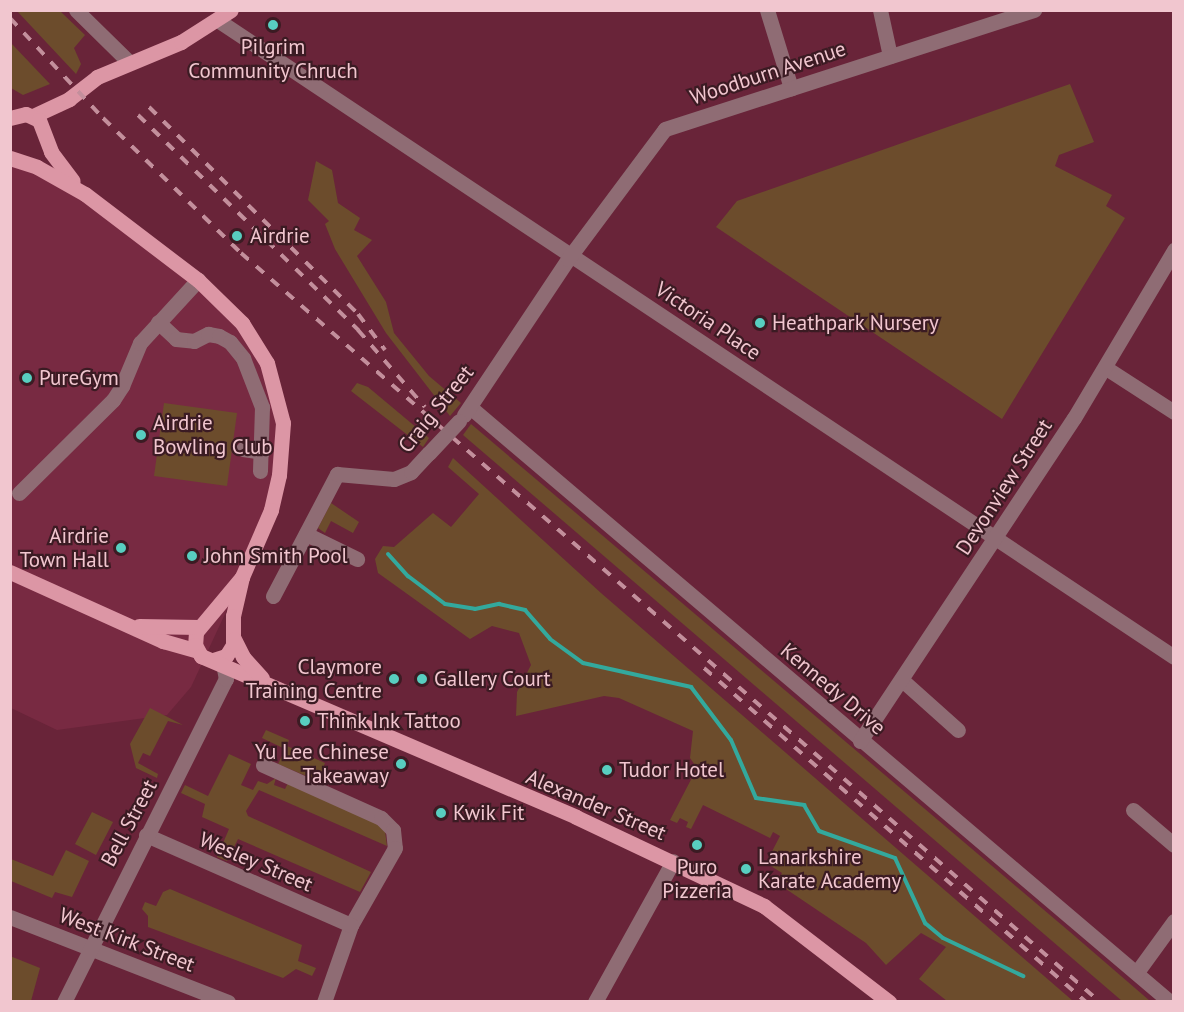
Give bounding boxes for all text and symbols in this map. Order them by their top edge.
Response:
marker: Pilgrim Community Chruch [266,18,280,32]
place label: Pilgrim Community Chruch [188,34,358,84]
street label: Woodburn Avenue [687,36,849,110]
place label: Airdrie [250,223,310,249]
marker: Airdrie [228,227,246,245]
street label: Victoria Place [650,276,766,366]
place label: Heathpark Nursery [772,310,939,336]
marker: Heathpark Nursery [753,316,767,330]
street label: Craig Street [393,360,479,458]
place label: PureGym [39,365,119,391]
marker: PureGym [20,371,34,385]
place label: Airdrie Bowling Club [153,410,273,460]
street label: Devonview Street [951,414,1057,560]
marker: Airdrie Bowling Club [134,428,148,442]
place label: Airdrie Town Hall [20,523,109,573]
marker: Airdrie Town Hall [114,541,128,555]
place label: John Smith Pool [204,543,348,569]
marker: John Smith Pool [185,549,199,563]
street label: Kennedy Drive [775,638,891,740]
place label: Claymore Training Centre [246,654,382,704]
place label: Gallery Court [434,666,551,692]
marker: Claymore Training Centre [387,672,401,686]
marker: Gallery Court [415,672,429,686]
place label: Think Ink Tattoo [317,708,463,734]
marker: Think Ink Tattoo [298,714,312,728]
place label: Yu Lee Chinese Takeaway [255,739,389,789]
marker: Yu Lee Chinese Takeaway [394,757,408,771]
place label: Tudor Hotel [619,757,724,783]
marker: Tudor Hotel [600,763,614,777]
street label: Alexander Street [522,764,670,846]
street label: Bell Street [96,775,162,871]
place label: Kwik Fit [453,800,525,826]
marker: Kwik Fit [434,806,448,820]
street label: Wesley Street [195,827,317,897]
marker: Puro Pizzeria [690,838,704,852]
place label: Lanarkshire Karate Academy [758,844,902,894]
place label: Puro Pizzeria [662,854,732,904]
marker: Lanarkshire Karate Academy [739,862,753,876]
street label: West Kirk Street [55,903,199,977]

